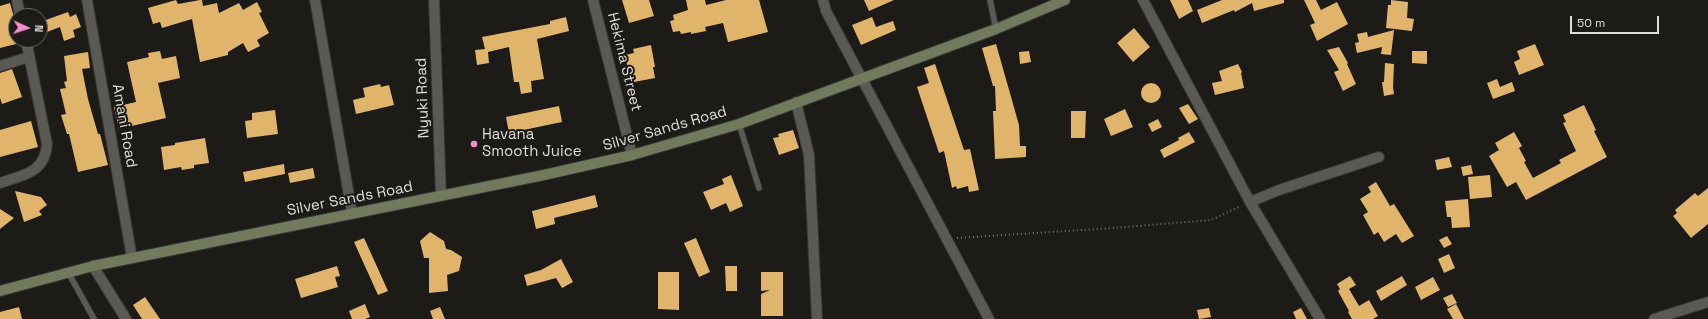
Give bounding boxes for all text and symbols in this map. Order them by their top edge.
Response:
north arrow [8,8,48,48]
scale bar [1572,8,1661,34]
street label: Hekima Street [603,10,645,114]
text: 50 m [1577,15,1605,31]
text: N [32,25,46,33]
street label: Nyuki Road [413,57,433,139]
street label: Amani Road [108,83,140,169]
street label: Silver Sands Road [601,103,729,155]
place label: Havana Smooth Juice [482,126,582,161]
marker: Havana Smooth Juice [469,139,479,149]
street label: Silver Sands Road [285,178,415,220]

